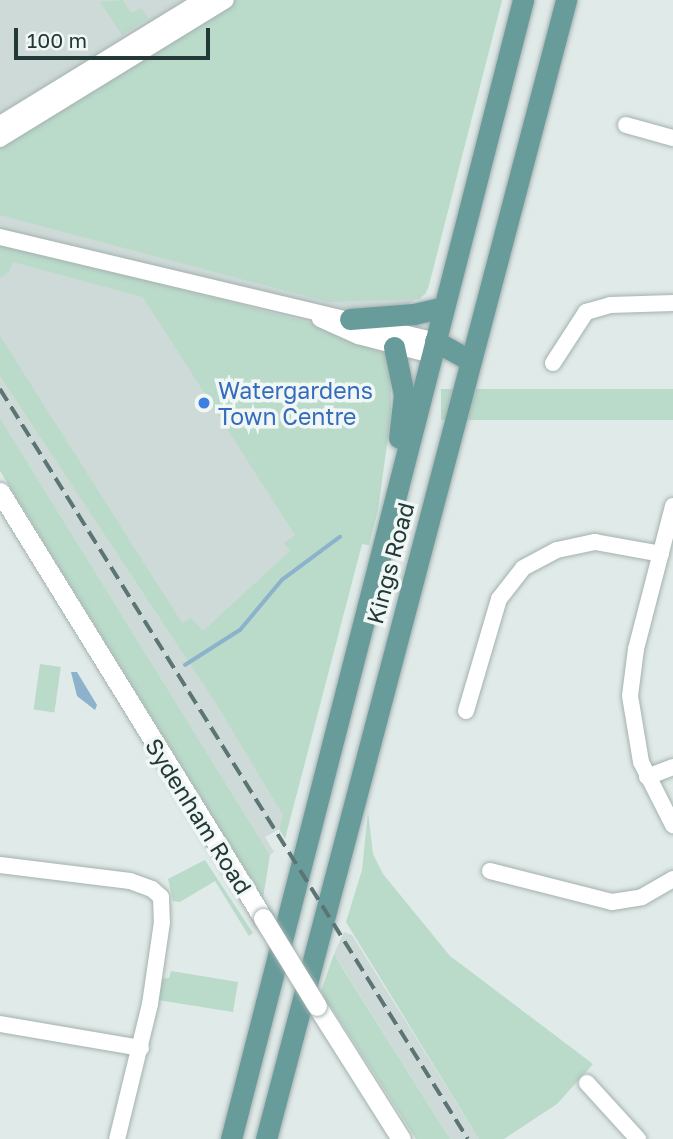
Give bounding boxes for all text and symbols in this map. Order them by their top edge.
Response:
scale bar [18,14,214,58]
text: 100 m [27,27,87,53]
place label: Watergardens Town Centre [218,376,373,430]
marker: Watergardens Town Centre [196,395,212,411]
street label: Kings Road [361,499,419,627]
street label: Sydenham Road [140,733,258,899]

